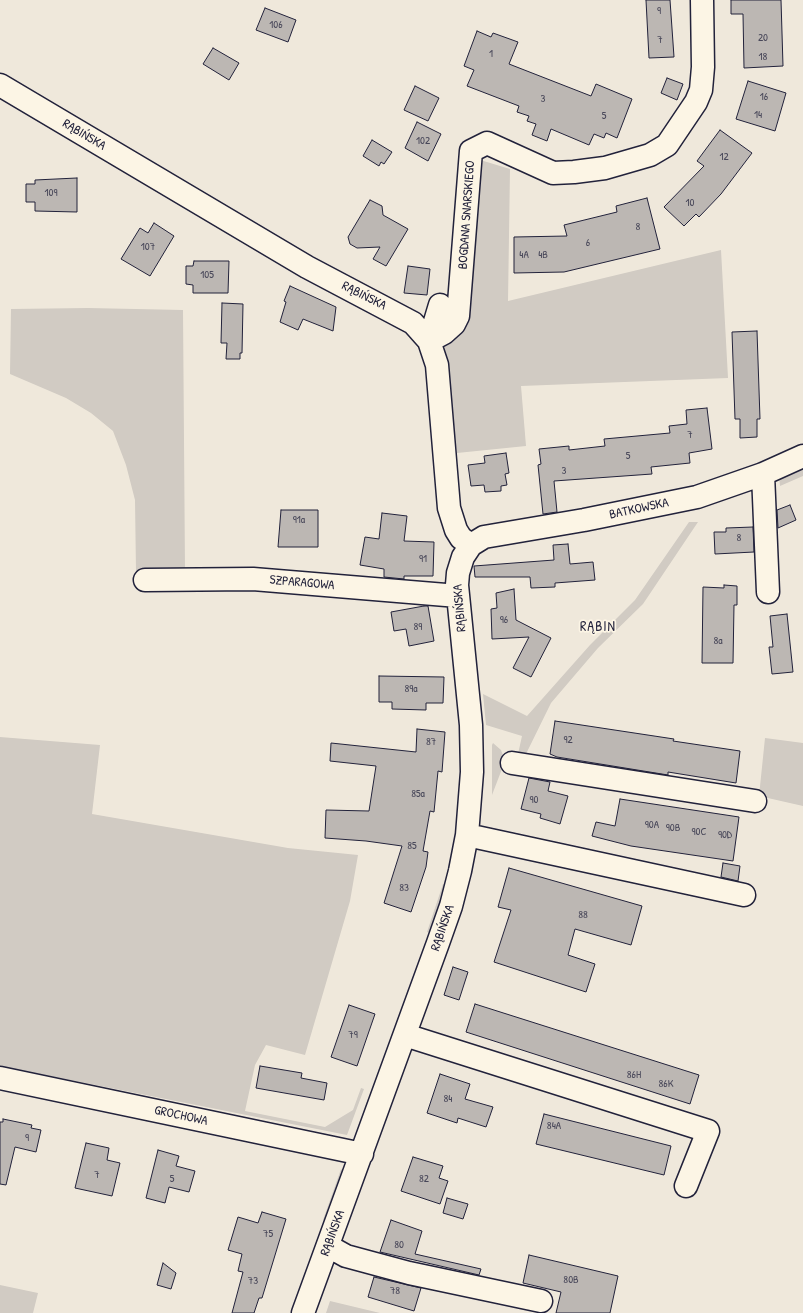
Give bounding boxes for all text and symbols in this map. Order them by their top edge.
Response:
house number: 9 [657,4,661,18]
house number: 106 [269,18,283,32]
house number: 20 [758,31,768,45]
house number: 7 [657,33,663,47]
house number: 1 [489,47,493,61]
house number: 18 [759,50,767,64]
house number: 16 [760,90,768,104]
house number: 3 [541,92,545,106]
house number: 14 [754,108,762,122]
house number: 5 [602,109,606,123]
street label: RĄBIŃSKA [59,116,109,154]
house number: 102 [416,134,430,148]
house number: 12 [719,150,729,164]
street label: BOGDANA SNARSKIEGO [455,160,479,270]
house number: 109 [45,186,57,200]
house number: 10 [686,196,694,210]
house number: 8 [636,220,640,234]
house number: 6 [586,236,590,250]
house number: 107 [141,240,155,254]
house number: 4A [519,248,529,262]
house number: 4B [538,248,548,262]
house number: 105 [200,268,214,282]
street label: RĄBIŃSKA [339,278,389,314]
house number: 7 [687,428,693,442]
house number: 5 [626,449,630,463]
house number: 3 [562,464,566,478]
street label: BATKOWSKA [608,495,670,523]
house number: 91a [293,513,305,527]
house number: 8 [737,531,741,545]
house number: 91 [419,552,427,566]
street label: SZPARAGOWA [269,572,335,594]
street label: RĄBIŃSKA [450,583,470,633]
house number: 96 [500,613,508,627]
district label: RĄBIN [580,619,616,635]
house number: 89 [414,620,422,634]
house number: 8a [713,634,723,648]
house number: 89a [404,682,418,696]
house number: 92 [563,733,573,747]
house number: 87 [426,735,436,749]
house number: 85a [411,787,425,801]
house number: 90 [530,793,538,807]
house number: 90A [645,818,659,832]
house number: 90B [666,821,680,835]
house number: 90C [692,825,706,839]
house number: 90D [718,828,732,842]
house number: 85 [407,839,417,853]
house number: 83 [399,881,409,895]
street label: RĄBIŃSKA [428,903,458,953]
house number: 88 [578,908,588,922]
house number: 79 [348,1028,358,1042]
house number: 86H [627,1068,641,1082]
house number: 86K [659,1077,673,1091]
house number: 84 [444,1092,452,1106]
street label: GROCHOWA [153,1103,209,1129]
house number: 84A [547,1119,561,1133]
house number: 9 [25,1131,29,1145]
house number: 7 [94,1168,100,1182]
house number: 5 [170,1172,174,1186]
house number: 82 [419,1172,429,1186]
street label: RĄBIŃSKA [317,1208,349,1258]
house number: 75 [263,1227,273,1241]
house number: 80 [394,1238,404,1252]
house number: 80B [563,1273,579,1287]
house number: 73 [248,1274,258,1288]
house number: 78 [390,1284,400,1298]

